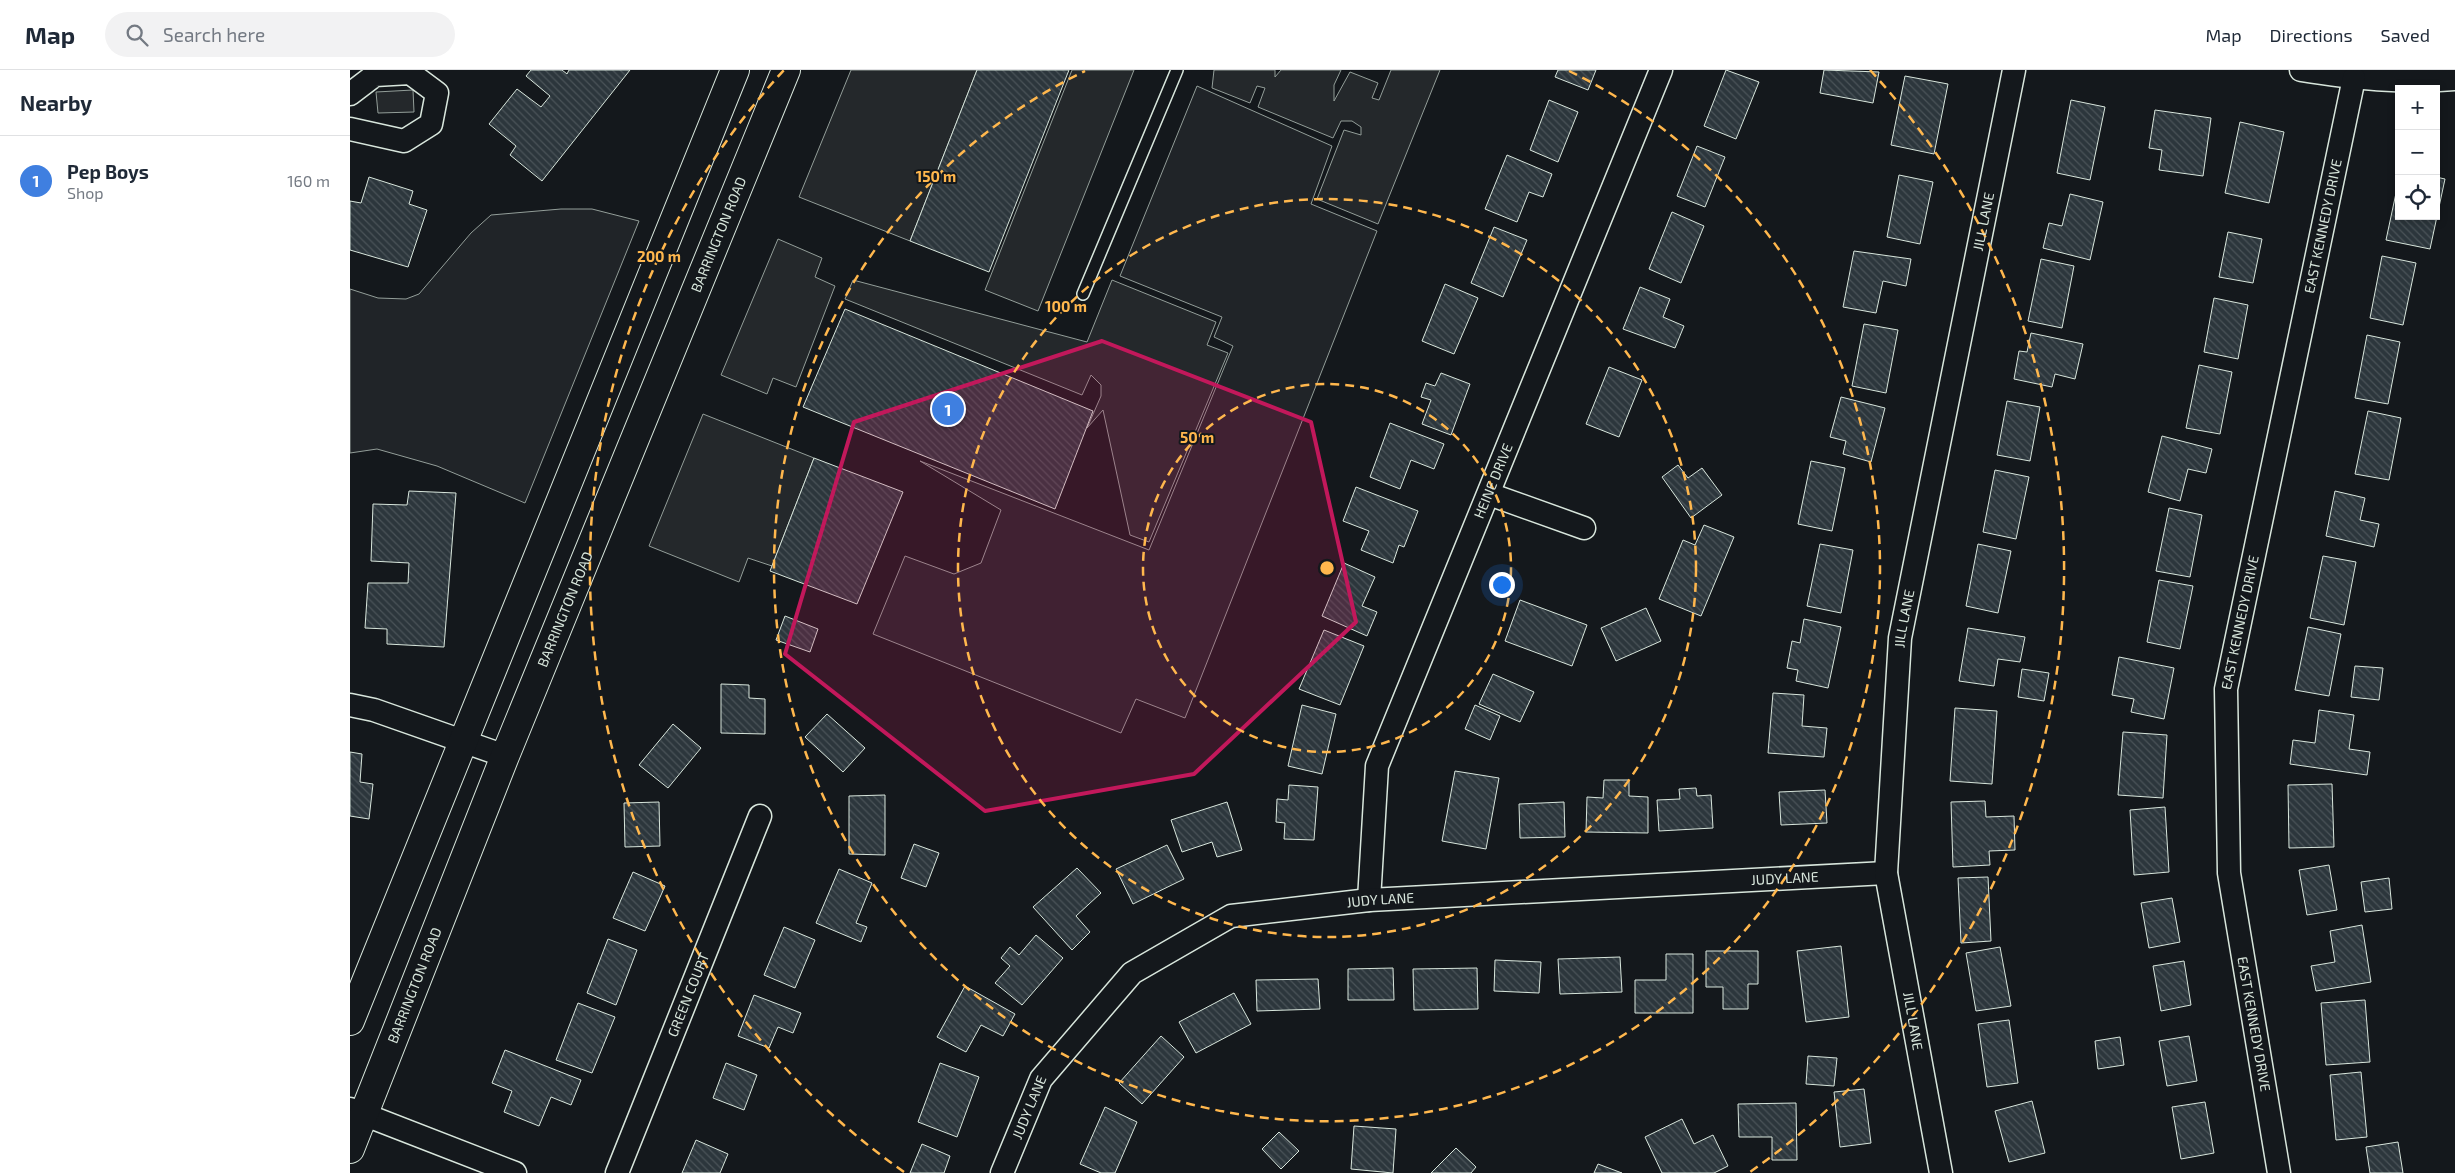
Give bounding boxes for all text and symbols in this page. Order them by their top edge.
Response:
search box [105,12,455,57]
text: Map [25,20,75,49]
icon: search [123,21,151,49]
text: Search here [163,23,265,46]
text: Map [2205,24,2242,46]
text: Directions [2270,24,2353,46]
text: Saved [2381,24,2430,46]
map controls [2395,85,2440,220]
button: + [2395,85,2440,130]
text: Nearby [20,90,92,115]
button: − [2395,130,2440,175]
street label: EAST KENNEDY DRIVE [2300,157,2345,295]
text: Pep Boys [67,160,149,183]
text: 150 m [916,167,956,185]
text: 1 [33,171,39,190]
text: 160 m [287,171,330,190]
street label: BARRINGTON ROAD [687,174,749,295]
button: locate [2395,175,2440,220]
text: Shop [67,183,104,202]
street label: JILL LANE [1969,191,1997,252]
text: 200 m [637,247,681,265]
text: 100 m [1045,297,1087,315]
pin: 1 [932,390,964,428]
text: 50 m [1180,428,1214,446]
street label: HEINE DRIVE [1470,441,1516,521]
street label: BARRINGTON ROAD [533,549,596,669]
street label: EAST KENNEDY DRIVE [2217,554,2262,691]
centre of rings [1318,559,1336,577]
your location [1489,572,1515,598]
street label: JILL LANE [1890,588,1918,649]
street label: JUDY LANE [1751,868,1819,888]
street label: JUDY LANE [1346,889,1415,911]
street label: BARRINGTON ROAD [384,925,445,1046]
street label: GREEN COURT [663,950,712,1039]
street label: EAST KENNEDY DRIVE [2234,955,2275,1093]
street label: JILL LANE [1900,990,1927,1052]
street label: JUDY LANE [1008,1073,1050,1142]

